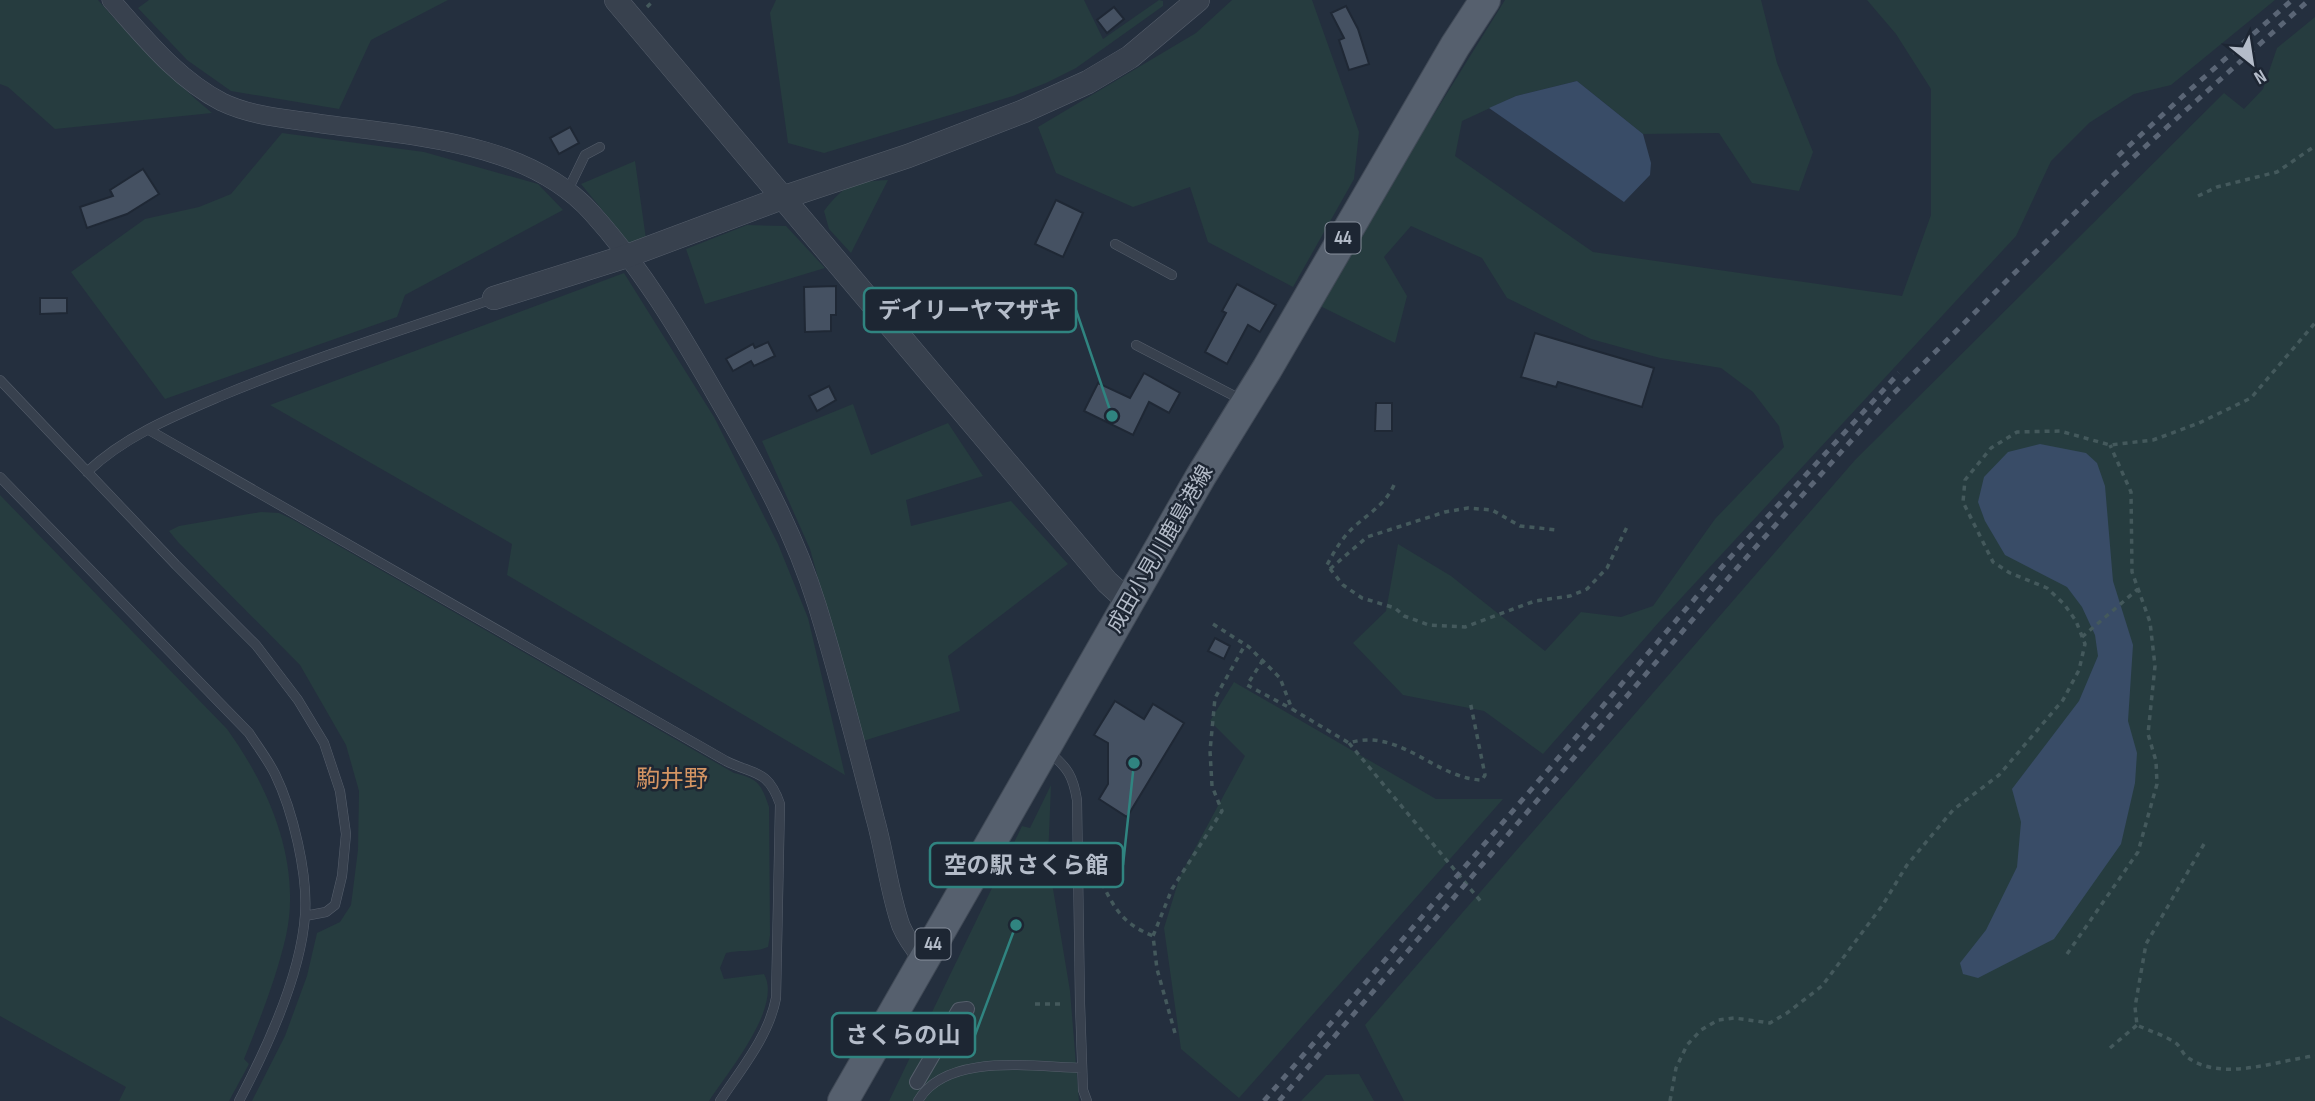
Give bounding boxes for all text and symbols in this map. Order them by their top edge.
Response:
north arrow [2217,28,2287,98]
text: N [2250,64,2270,89]
road number: 44 [1326,222,1360,254]
callout: デイリーヤマザキ [864,288,1076,332]
text: デイリーヤマザキ [878,297,1062,325]
street label: 成田小見川鹿島港線 [1102,461,1218,637]
district label: 駒井野 [636,765,708,794]
callout: 空の駅 さくら館 [930,843,1123,887]
text: 空の駅 さくら館 [944,852,1108,880]
road number: 44 [916,928,950,960]
callout: さくらの山 [832,1013,975,1057]
text: さくらの山 [846,1022,961,1050]

